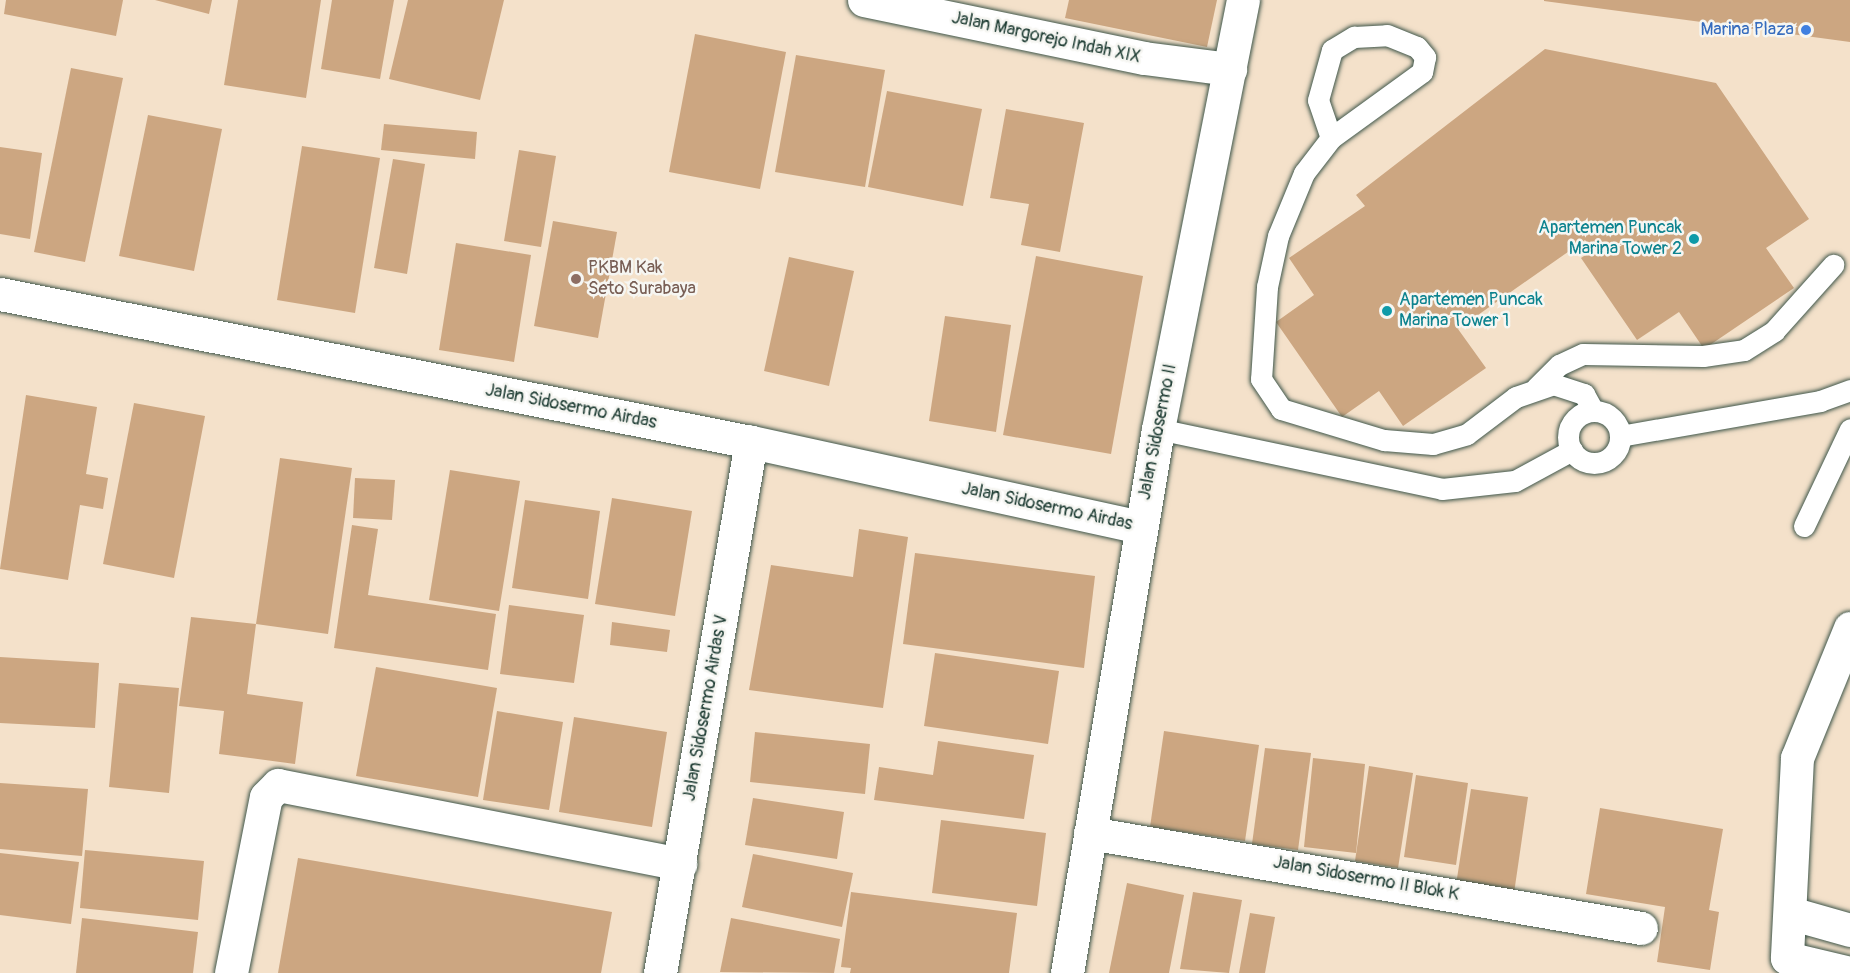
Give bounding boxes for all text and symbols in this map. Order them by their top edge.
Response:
street label: Jalan Margorejo Indah XIX [950,7,1142,69]
place label: Marina Plaza [1700,19,1794,41]
marker: Marina Plaza [1799,23,1813,37]
place label: Apartemen Puncak Marina Tower 2 [1538,218,1682,260]
marker: Apartemen Puncak Marina Tower 2 [1687,232,1701,246]
place label: PKBM Kak Seto Surabaya [588,258,696,300]
marker: PKBM Kak Seto Surabaya [569,272,583,286]
place label: Apartemen Puncak Marina Tower 1 [1399,290,1543,332]
marker: Apartemen Puncak Marina Tower 1 [1380,304,1394,318]
street label: Jalan Sidosermo II [1134,362,1182,502]
street label: Jalan Sidosermo Airdas [483,380,659,434]
street label: Jalan Sidosermo Airdas [960,478,1134,536]
street label: Jalan Sidosermo Airdas V [679,613,733,803]
street label: Jalan Sidosermo II Blok K [1271,852,1461,906]

